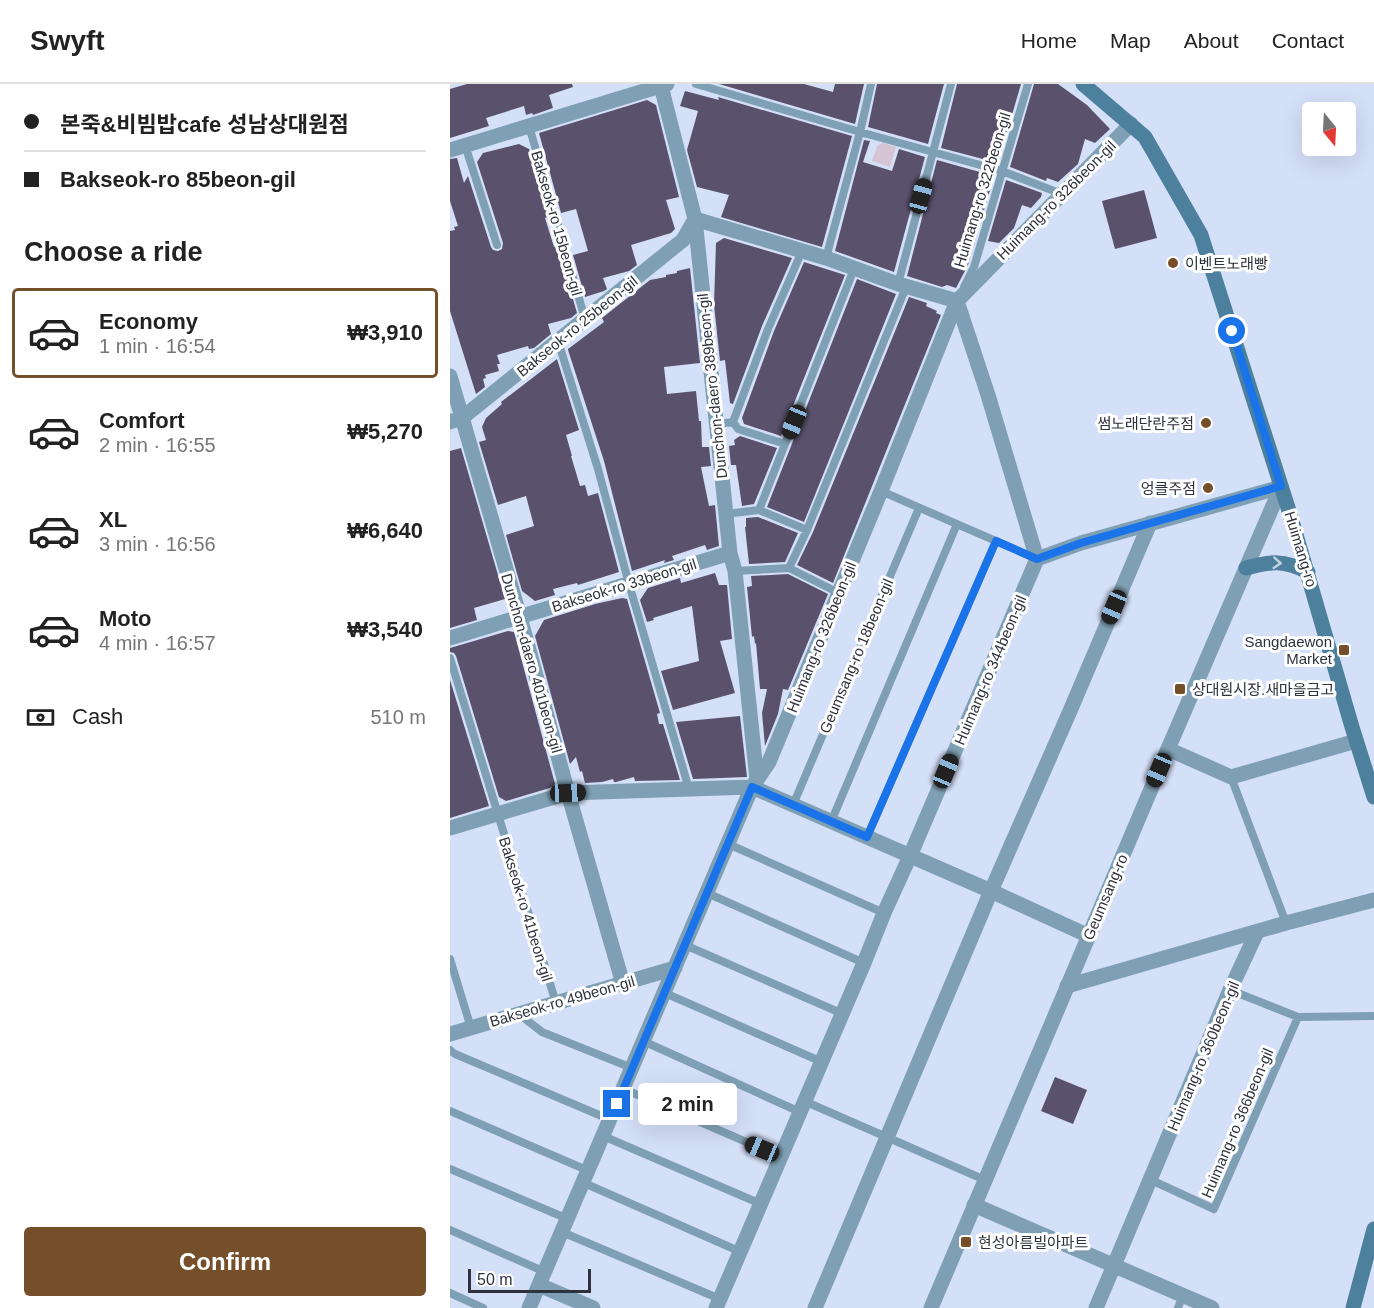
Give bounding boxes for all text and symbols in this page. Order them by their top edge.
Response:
text: Swyft [30,25,105,56]
text: Home [1021,29,1077,52]
text: Map [1110,29,1151,52]
text: About [1184,29,1239,52]
text: Contact [1272,29,1344,52]
north arrow [1302,102,1356,156]
map controls [1302,102,1356,156]
street label: Huimang-ro 322beon-gil [950,111,1014,269]
text: 본죽&비빔밥cafe 성남상대원점 [60,112,349,137]
street label: Huimang-ro 326beon-gil [993,137,1119,263]
street label: Bakseok-ro 15beon-gil [528,149,586,297]
text: Bakseok-ro 85beon-gil [60,167,296,192]
car [908,176,934,216]
text: Choose a ride [24,237,203,267]
place label: 이벤트노래빵 [1185,255,1268,272]
marker: 이벤트노래빵 [1166,256,1180,270]
street label: Bakseok-ro 25beon-gil [513,272,641,380]
street label: Dunchon-daero 389beon-gil [694,293,730,479]
icon: car [27,306,81,360]
text: Economy [99,309,198,334]
route start [1218,317,1245,344]
text: ₩3,910 [347,320,423,345]
text: 1 min · 16:54 [99,335,216,357]
car [779,402,809,442]
icon: car [27,405,81,459]
text: Comfort [99,408,185,433]
place label: 썸노래단란주점 [1097,415,1194,432]
marker: 썸노래단란주점 [1199,416,1213,430]
text: ₩5,270 [347,419,423,444]
text: 2 min · 16:55 [99,434,216,456]
place label: 엉클주점 [1141,480,1196,497]
marker: 엉클주점 [1201,481,1215,495]
icon: car [27,504,81,558]
text: XL [99,507,127,532]
street label: Huimang-ro [1281,509,1321,589]
text: ₩6,640 [347,518,423,543]
text: 3 min · 16:56 [99,533,216,555]
street label: Bakseok-ro 33beon-gil [550,555,698,615]
one-way arrow [1273,556,1282,569]
street label: Huimang-ro 326beon-gil [783,559,859,715]
street label: Dunchon-daero 401beon-gil [498,571,566,755]
street label: Geumsang-ro 18beon-gil [816,576,896,736]
car [1099,587,1129,627]
street label: Huimang-ro 344beon-gil [951,593,1029,747]
icon: car [27,603,81,657]
text: Moto [99,606,152,631]
text: ₩3,540 [347,617,423,642]
text: 4 min · 16:57 [99,632,216,654]
place label: Sangdaewon Market [1244,633,1333,667]
marker: Sangdaewon Market [1337,643,1351,657]
place label: 상대원시장.새마을금고 [1192,681,1334,698]
marker: 상대원시장.새마을금고 [1173,682,1187,696]
icon: cash [24,701,57,734]
text: Cash [72,704,123,729]
text: 510 m [370,706,426,728]
car [1144,750,1174,790]
car [931,751,961,791]
car [550,783,586,803]
street label: Bakseok-ro 41beon-gil [496,835,556,983]
street label: Geumsang-ro [1079,851,1131,943]
street label: Bakseok-ro 49beon-gil [488,972,636,1030]
street label: Huimang-ro 360beon-gil [1164,979,1242,1133]
street label: Huimang-ro 366beon-gil [1198,1046,1276,1200]
callout: 2 min [638,1083,737,1125]
route end [603,1090,630,1117]
text: 2 min [661,1093,714,1115]
car [742,1134,782,1164]
button: Confirm [24,1227,426,1296]
place label: 현성아름빌아파트 [978,1234,1089,1251]
marker: 현성아름빌아파트 [959,1235,973,1249]
scale bar [468,1266,591,1294]
text: 50 m [477,1271,513,1288]

